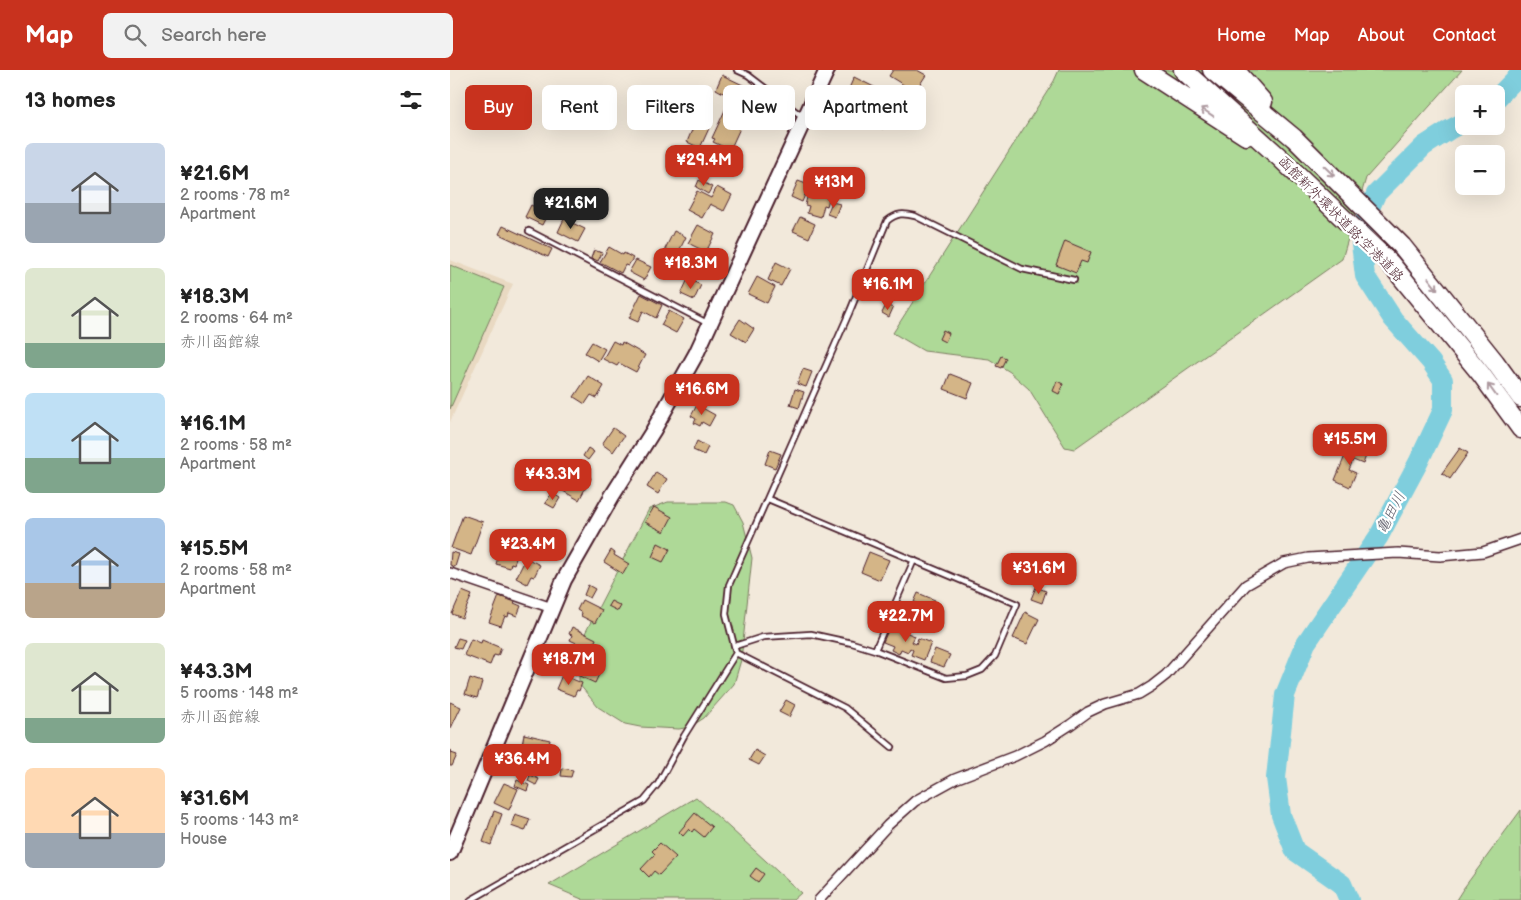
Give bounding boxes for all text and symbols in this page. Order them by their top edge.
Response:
search box [103,13,453,58]
text: Map [25,21,73,50]
icon: search [121,21,149,49]
text: Search here [161,24,267,47]
text: Home [1217,25,1266,46]
text: Map [1294,25,1330,46]
text: About [1358,25,1405,46]
text: Contact [1433,25,1496,46]
chip: Buy [465,85,532,130]
chip: Rent [542,85,617,130]
chip: Filters [627,85,713,130]
chip: New [723,85,795,130]
chip: Apartment [805,85,926,130]
map controls [1455,85,1505,195]
button: + [1455,85,1505,135]
icon: filters [397,86,425,114]
text: 13 homes [25,88,116,113]
one-way arrow [1200,107,1214,117]
pin: ¥29.4M [663,144,745,187]
button: − [1455,145,1505,195]
text: ¥29.4M [676,151,732,170]
street label: 函館新外環状道路;空港道路 [1275,153,1407,285]
text: ¥21.6M [180,161,249,186]
icon: home [65,163,125,223]
one-way arrow [1323,165,1335,178]
pin: ¥13M [804,166,864,209]
text: ¥13M [814,173,854,192]
text: 2 rooms · 78 m² [180,186,290,205]
pin: ¥21.6M [530,188,612,230]
text: ¥21.6M [545,194,597,213]
text: Apartment [180,205,256,224]
pin: ¥18.3M [650,248,732,290]
text: ¥18.3M [665,254,717,273]
pin: ¥16.1M [847,268,929,311]
text: ¥16.1M [863,275,913,294]
one-way arrow [1427,277,1438,290]
text: ¥18.3M [180,284,249,309]
icon: home [65,288,125,348]
text: 2 rooms · 64 m² [180,309,293,328]
text: 赤川函館線 [180,333,260,352]
pin: ¥16.6M [661,374,743,416]
text: ¥16.6M [675,380,729,399]
one-way arrow [1487,384,1498,397]
text: ¥16.1M [180,411,246,436]
icon: home [65,413,125,473]
pin: ¥15.5M [1309,424,1391,466]
text: ¥15.5M [1324,430,1376,449]
text: 2 rooms · 58 m² [180,436,292,455]
text: Apartment [180,455,256,474]
pin: ¥43.3M [512,458,594,501]
text: ¥43.3M [525,465,581,484]
water label: 亀田川 [1372,489,1410,537]
pin: ¥23.4M [487,528,569,571]
text: ¥23.4M [500,535,556,554]
text: ¥15.5M [180,536,249,561]
icon: home [65,538,125,598]
pin: ¥31.6M [998,552,1080,595]
text: ¥31.6M [1013,559,1065,578]
text: 2 rooms · 58 m² [180,561,292,580]
text: Apartment [180,580,256,599]
pin: ¥22.7M [865,600,947,643]
text: ¥22.7M [878,607,934,626]
pin: ¥18.7M [528,644,610,686]
text: ¥18.7M [543,650,595,669]
text: ¥43.3M [180,659,253,684]
icon: home [65,663,125,723]
text: 5 rooms · 148 m² [180,684,298,703]
text: 赤川函館線 [180,708,260,727]
pin: ¥36.4M [481,744,563,786]
text: ¥36.4M [494,750,550,769]
text: ¥31.6M [180,786,249,811]
icon: home [65,788,125,848]
text: 5 rooms · 143 m² [180,811,299,830]
text: House [180,830,227,849]

